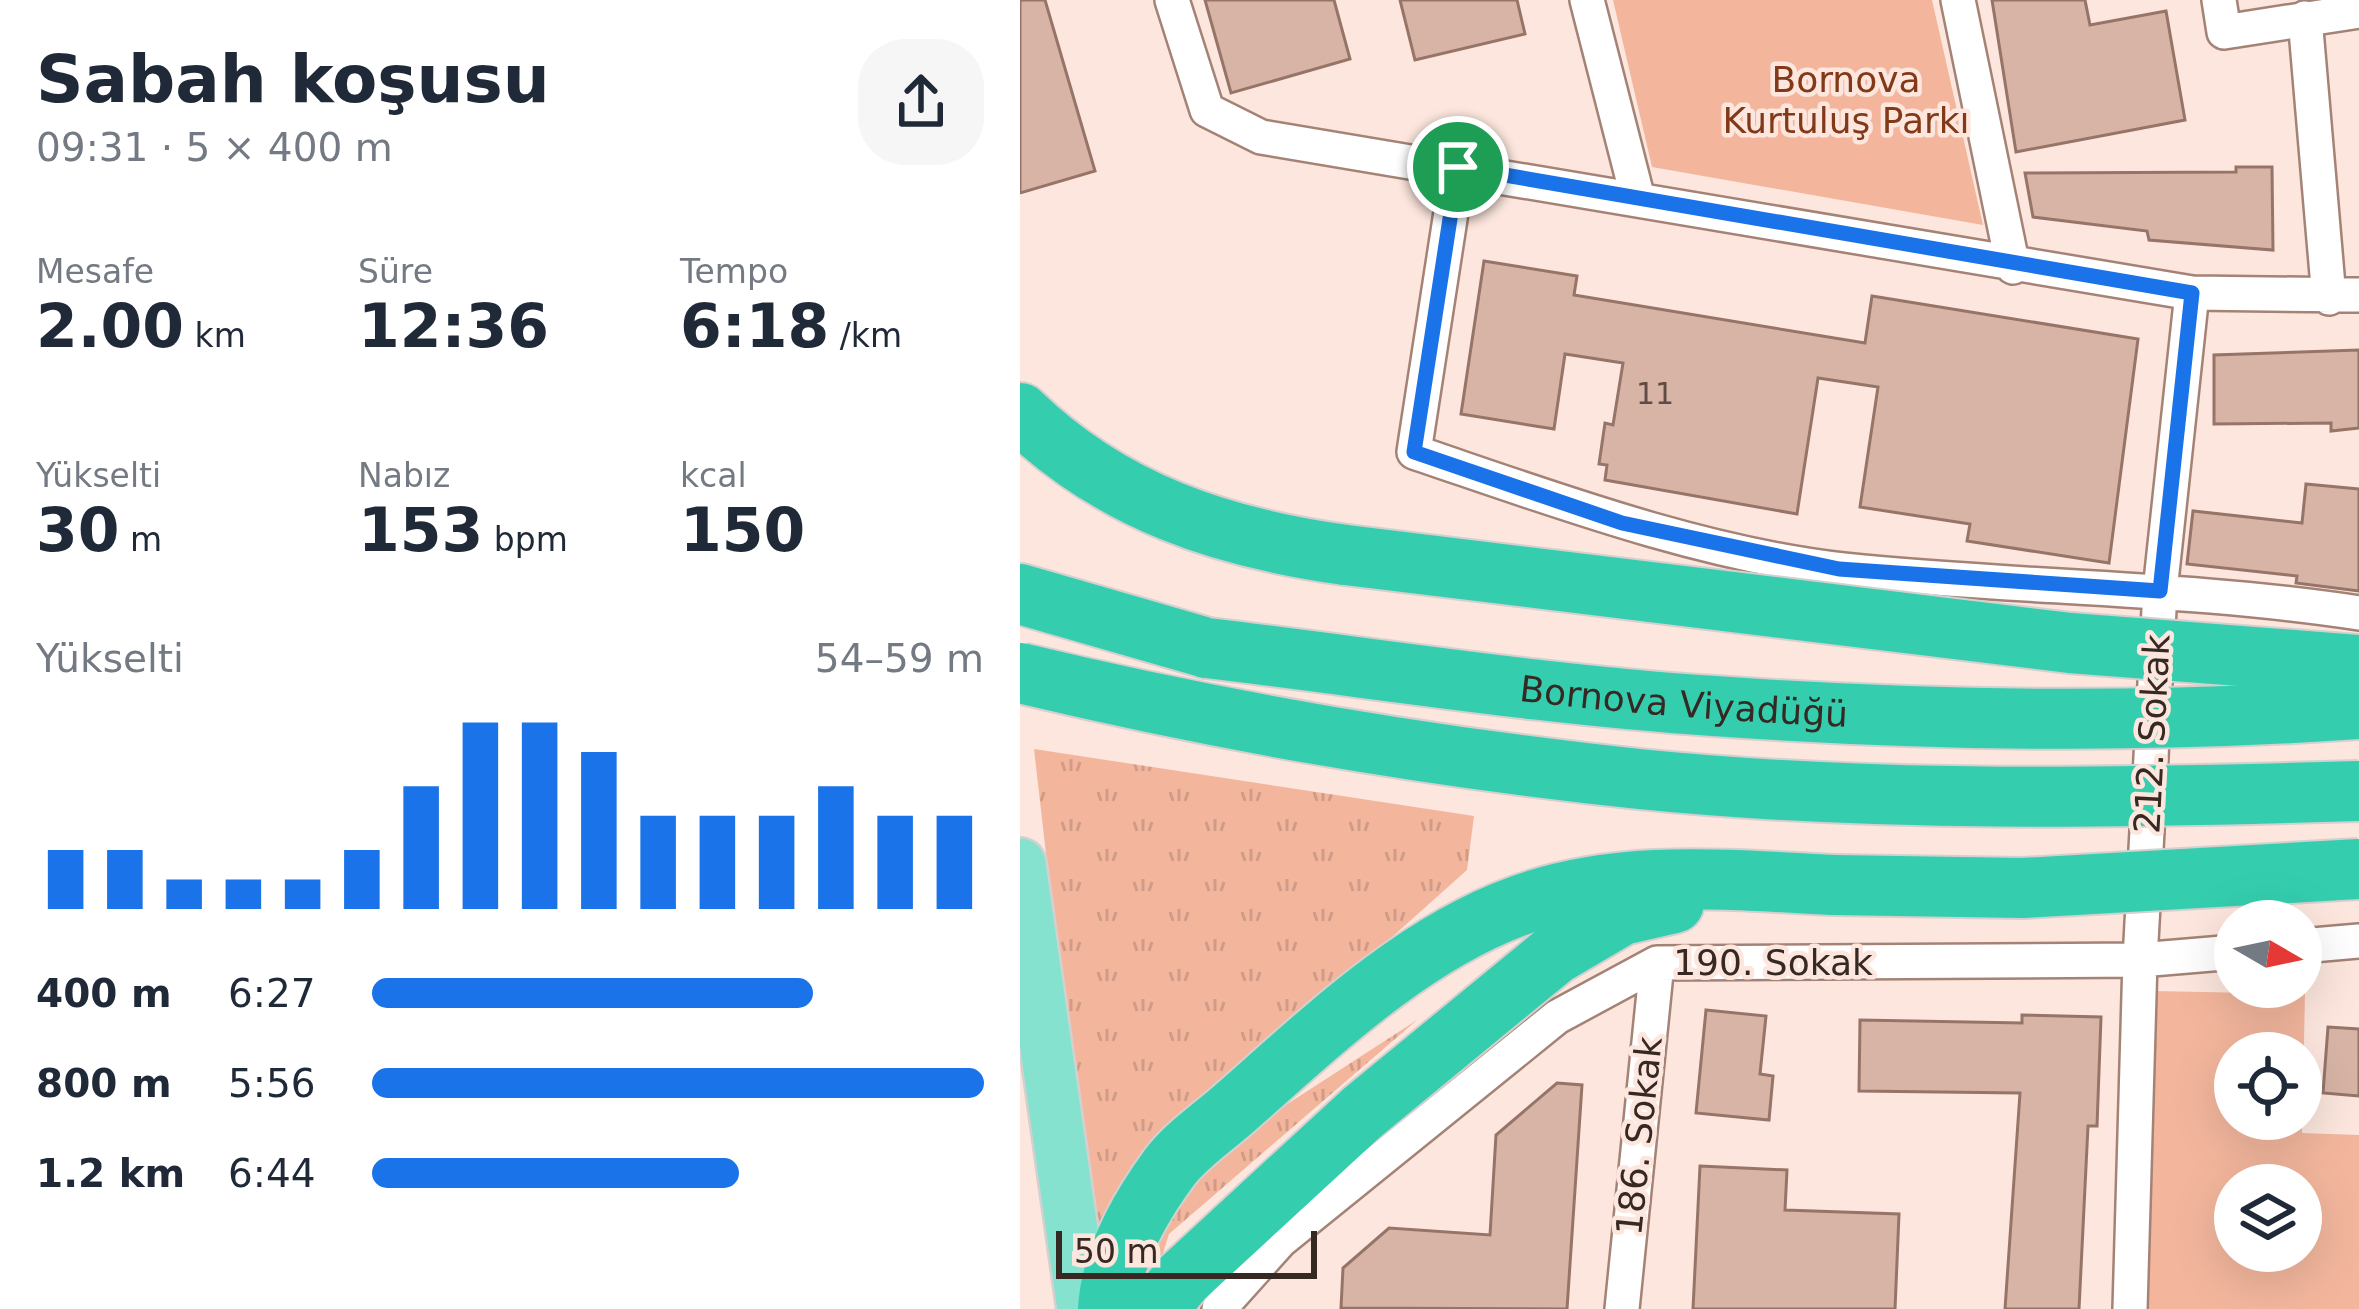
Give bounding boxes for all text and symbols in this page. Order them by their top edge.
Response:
button: share [858,39,984,165]
text: Sabah koşusu [36,41,550,118]
park label: Bornova Kurtuluş Parkı [1722,59,1970,141]
pin [1407,116,1509,218]
text: 09:31 · 5 × 400 m [36,125,393,170]
icon: arrive [1425,134,1491,200]
text: Mesafe [36,252,154,291]
text: Süre [358,252,433,291]
text: Tempo [680,252,788,291]
text: 2.00 [36,291,184,361]
text: 12:36 [358,291,549,361]
text: 6:18 [680,291,829,361]
text: km [184,316,246,355]
text: /km [829,316,902,355]
house number: 11 [1636,376,1674,411]
text: Yükselti [36,456,161,495]
text: Nabız [358,456,450,495]
text: kcal [680,456,747,495]
text: 30 [36,495,120,565]
text: 153 [358,495,483,565]
text: 150 [680,495,805,565]
text: m [120,520,162,559]
text: bpm [483,520,568,559]
street label: 212. Sokak [2126,633,2178,835]
text: Yükselti [36,636,184,681]
text: 54–59 m [815,636,984,681]
street label: Bornova Viyadüğü [1518,667,1849,734]
north arrow [2214,900,2322,1008]
map controls [2214,900,2322,1272]
street label: 190. Sokak [1673,942,1873,983]
text: 400 m [36,971,172,1016]
text: 6:27 [228,971,316,1016]
button: locate [2214,1032,2322,1140]
street label: 186. Sokak [1608,1034,1670,1237]
text: 800 m [36,1061,172,1106]
text: 5:56 [228,1061,316,1106]
text: 1.2 km [36,1151,185,1196]
text: 6:44 [228,1151,316,1196]
button: layers [2214,1164,2322,1272]
scale bar [1056,1225,1317,1278]
text: 50 m [1074,1232,1159,1271]

